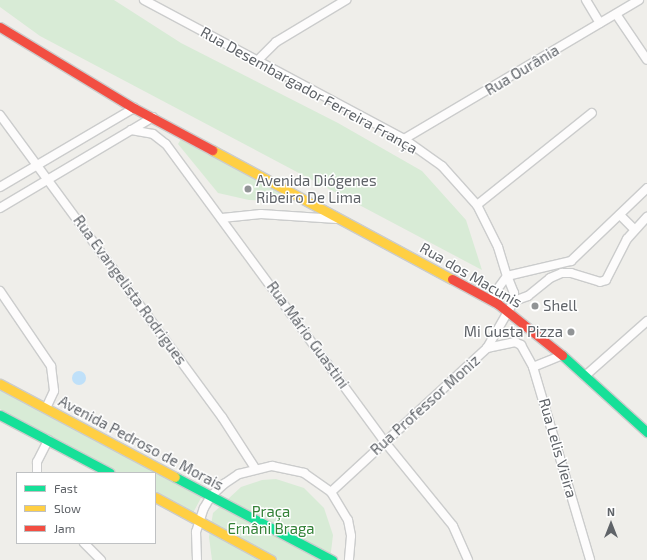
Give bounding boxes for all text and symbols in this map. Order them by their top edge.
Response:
street label: Rua Desembargador Ferreira França [197,23,421,157]
street label: Rua Ourânia [482,41,562,99]
place label: Avenida Diógenes Ribeiro De Lima [256,171,377,206]
marker: Avenida Diógenes Ribeiro De Lima [243,184,253,194]
street label: Rua Evangelista Rodrigues [70,212,190,368]
street label: Rua dos Macunis [417,239,525,311]
street label: Rua Mário Guastini [263,278,353,392]
place label: Shell [543,297,577,315]
marker: Shell [530,301,540,311]
place label: Mi Gusta Pizza [464,323,563,341]
marker: Mi Gusta Pizza [566,327,576,337]
street label: Rua Professor Moniz [367,351,483,459]
street label: Avenida Pedroso de Morais [56,392,226,494]
street label: Rua Lelis Vieira [535,396,581,500]
legend [16,472,156,544]
text: Fast [54,481,77,495]
text: Slow [54,501,81,515]
park label: Praça Ernâni Braga [227,502,315,537]
north arrow [591,504,631,544]
text: N [607,505,615,518]
text: Jam [54,521,75,535]

